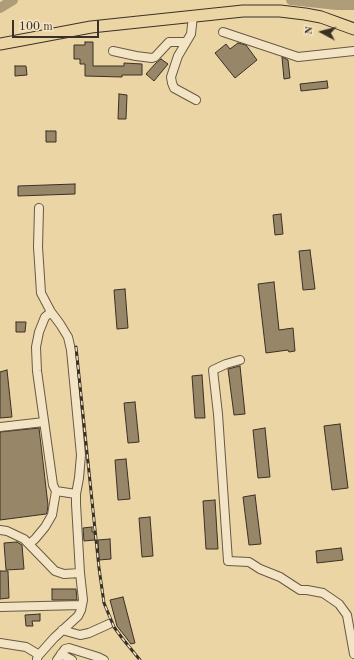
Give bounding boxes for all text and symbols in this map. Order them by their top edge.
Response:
scale bar [14,12,101,38]
north arrow [302,12,342,52]
text: 100 m [19,21,53,33]
text: N [304,26,316,35]

